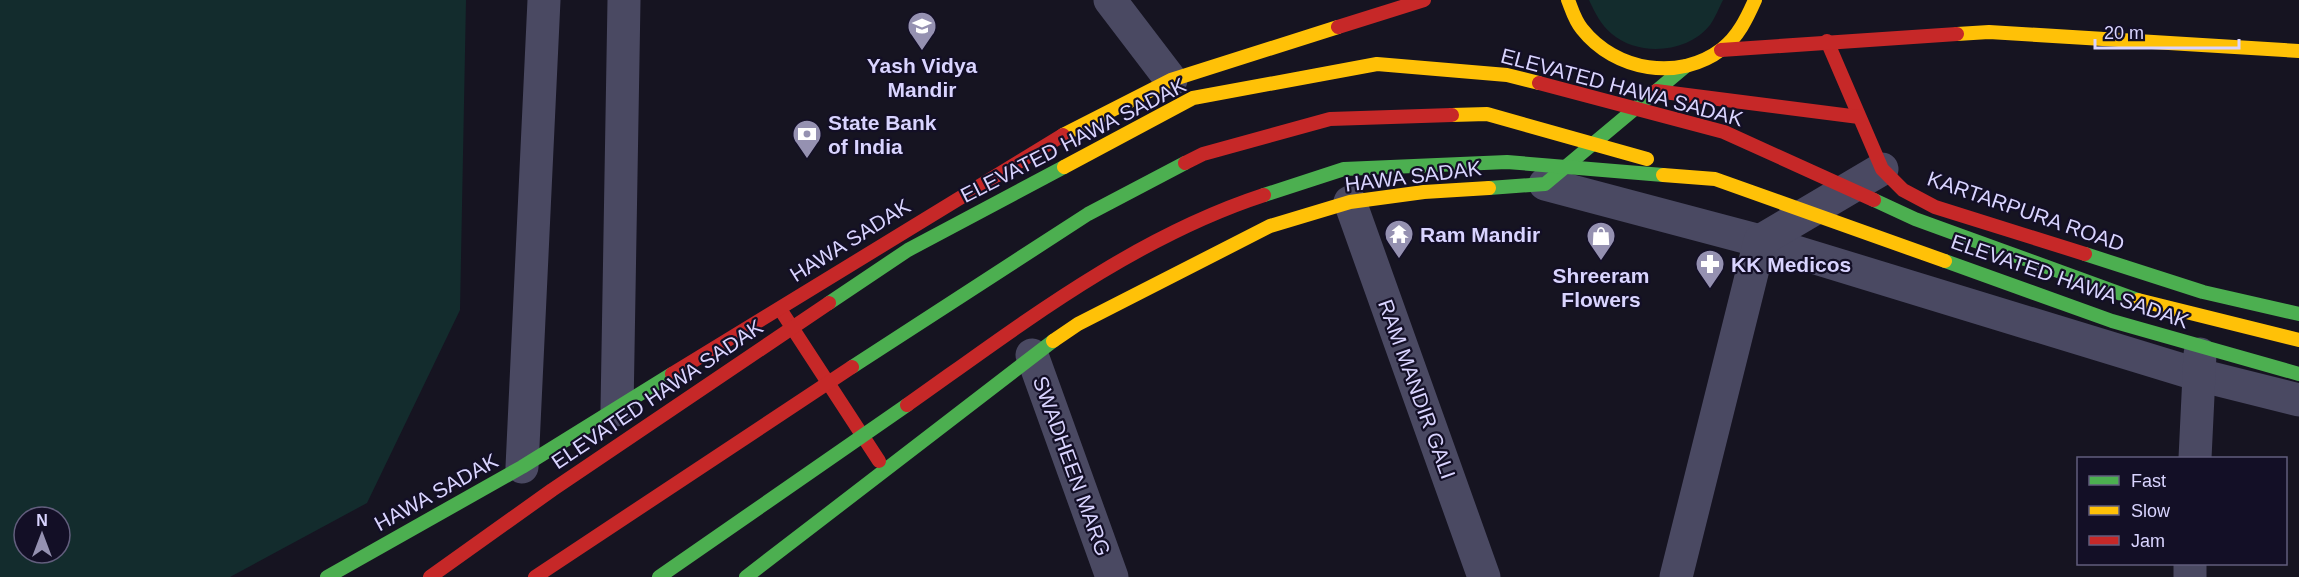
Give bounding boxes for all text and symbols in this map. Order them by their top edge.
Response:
school or university icon: Yash Vidya Mandir [906,10,938,52]
scale bar [2095,12,2239,50]
text: 20 m [2104,23,2144,43]
street label: ELEVATED HAWA SADAK [1498,44,1746,130]
place label: Yash Vidya Mandir [867,54,978,101]
street label: ELEVATED HAWA SADAK [957,73,1189,207]
place label: State Bank of India [828,111,937,158]
bank icon: State Bank of India [791,118,823,160]
street label: HAWA SADAK [1343,156,1483,196]
street label: KARTARPURA ROAD [1924,166,2128,256]
street label: HAWA SADAK [786,194,914,286]
temple icon: Ram Mandir [1383,218,1415,260]
shop icon: Shreeram Flowers [1585,220,1617,262]
place label: Ram Mandir [1420,223,1540,246]
street label: ELEVATED HAWA SADAK [1948,229,2192,333]
pharmacy icon: KK Medicos [1694,248,1726,290]
place label: KK Medicos [1731,253,1851,276]
place label: Shreeram Flowers [1553,264,1649,311]
street label: RAM MANDIR GALI [1374,296,1460,482]
street label: ELEVATED HAWA SADAK [547,315,767,473]
street label: SWADHEEN MARG [1029,373,1115,559]
street label: HAWA SADAK [370,449,502,535]
legend [2077,457,2287,565]
text: Fast [2131,471,2166,491]
text: Slow [2131,501,2171,521]
north arrow [12,505,72,565]
text: N [36,512,48,529]
text: Jam [2131,531,2165,551]

